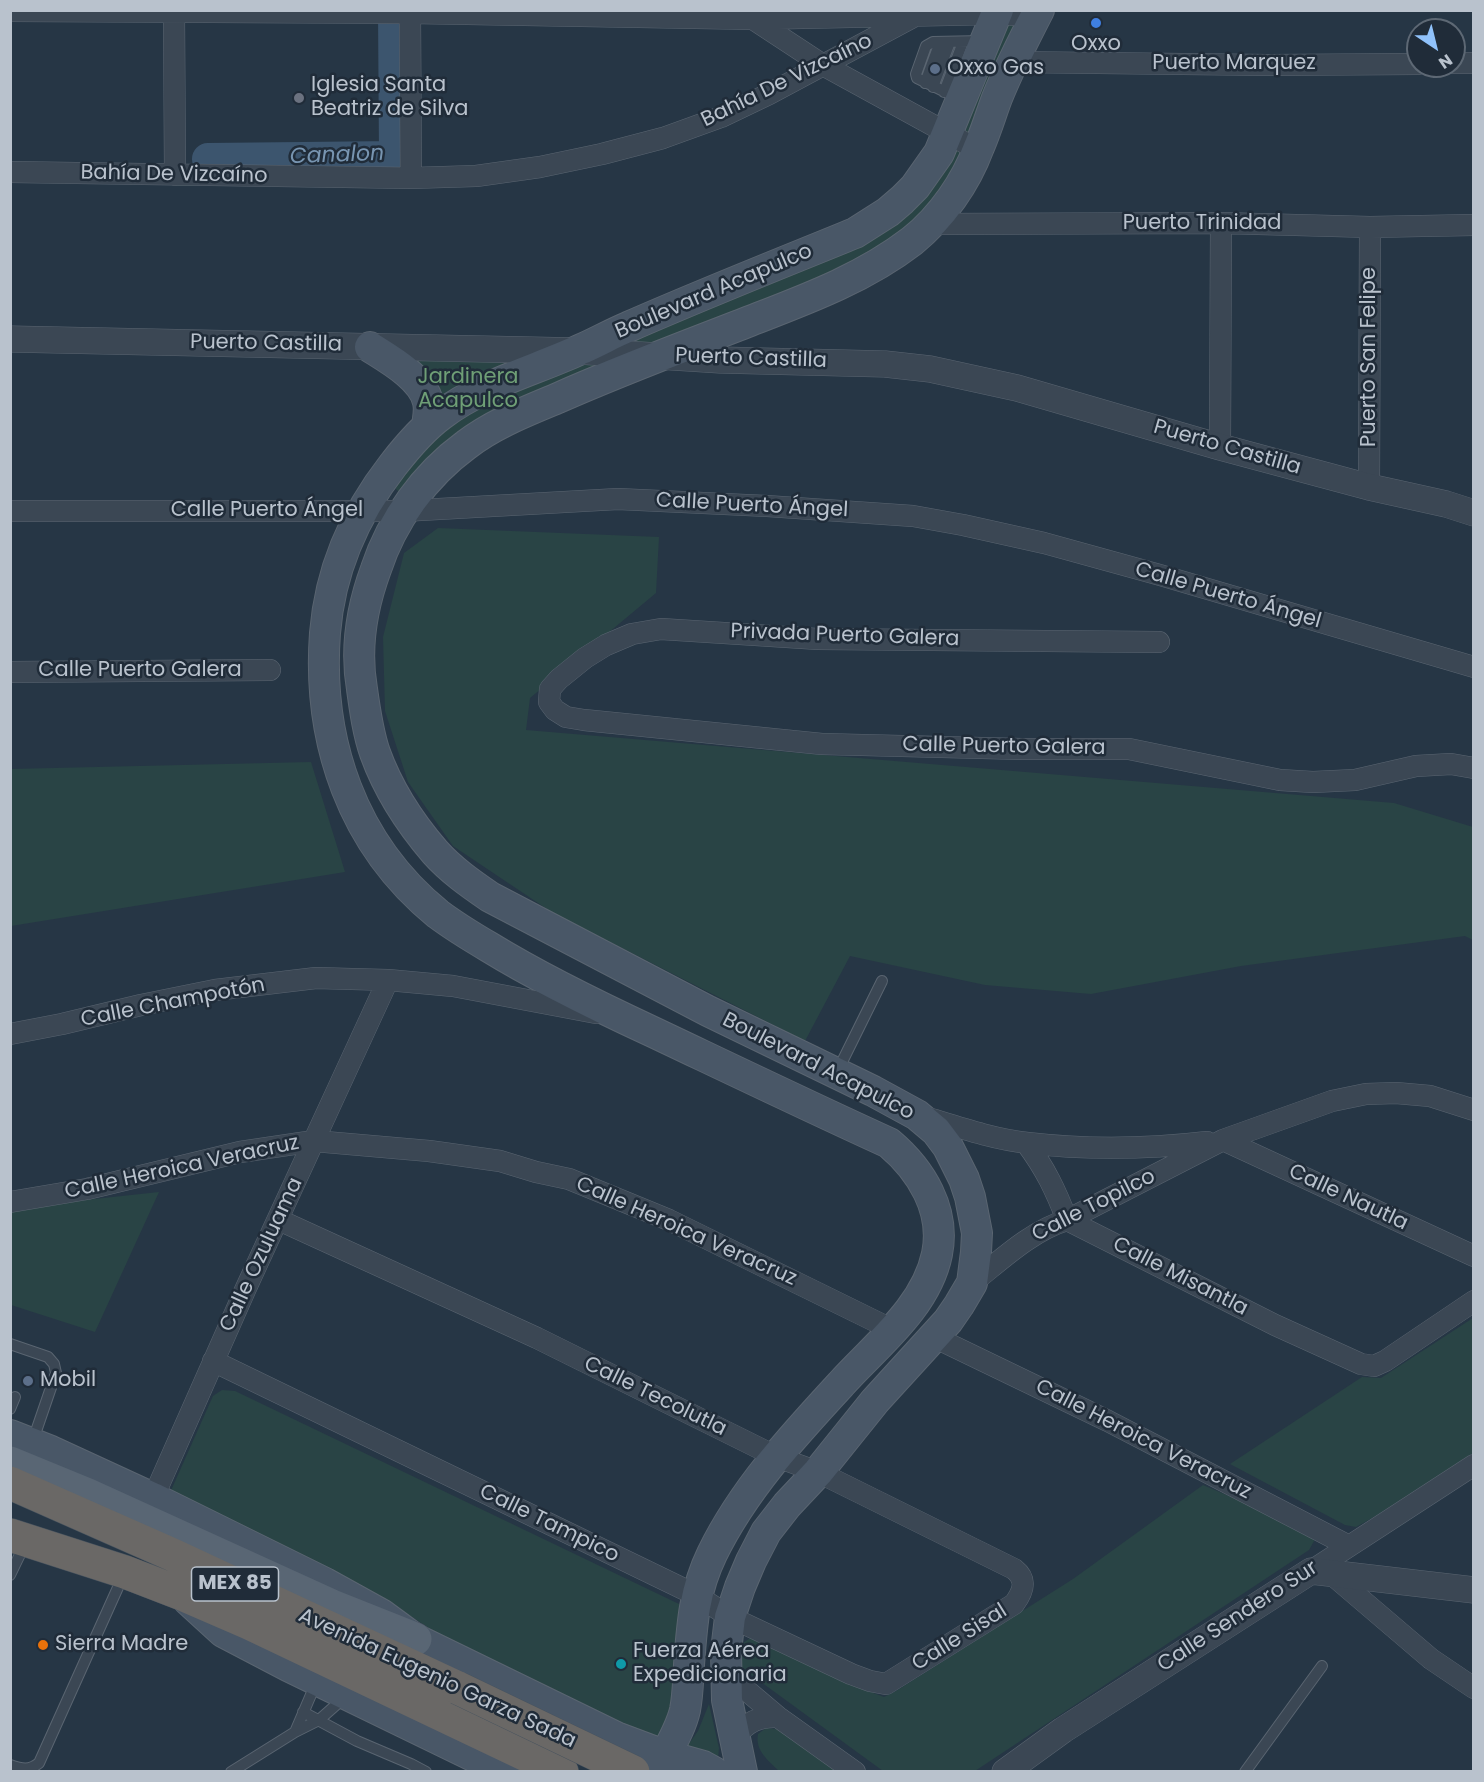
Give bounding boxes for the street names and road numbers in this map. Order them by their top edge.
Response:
street label: Bahía De Vizcaíno [698,29,876,133]
street label: Puerto Marquez [1152,51,1316,77]
street label: Bahía De Vizcaíno [80,161,268,189]
street label: Puerto Trinidad [1123,211,1281,237]
street label: Boulevard Acapulco [612,239,816,345]
street label: Puerto San Felipe [1357,267,1383,447]
street label: Puerto Castilla [190,330,342,358]
street label: Puerto Castilla [675,344,827,374]
street label: Puerto Castilla [1151,415,1303,481]
street label: Calle Puerto Ángel [655,488,849,524]
street label: Calle Puerto Ángel [171,498,363,524]
street label: Calle Puerto Ángel [1132,557,1324,635]
street label: Privada Puerto Galera [730,619,960,653]
street label: Calle Puerto Galera [38,658,242,684]
street label: Calle Puerto Galera [902,733,1106,761]
street label: Calle Champotón [79,973,267,1033]
street label: Boulevard Acapulco [718,1008,918,1126]
street label: Calle Heroica Veracruz [63,1131,301,1205]
street label: Calle Nautla [1284,1159,1412,1237]
street label: Calle Topilco [1028,1164,1160,1248]
street label: Calle Heroica Veracruz [572,1172,800,1292]
street label: Calle Ozuluama [215,1174,309,1336]
street label: Calle Misantla [1108,1232,1252,1322]
street label: Calle Tecolutla [580,1352,730,1442]
street label: Calle Heroica Veracruz [1031,1375,1255,1505]
street label: Calle Tampico [475,1479,623,1569]
street label: Calle Sendero Sur [1153,1556,1323,1678]
road number: MEX 85 [192,1567,278,1601]
street label: Calle Sisal [908,1599,1012,1677]
street label: Avenida Eugenio Garza Sada [294,1603,580,1755]

